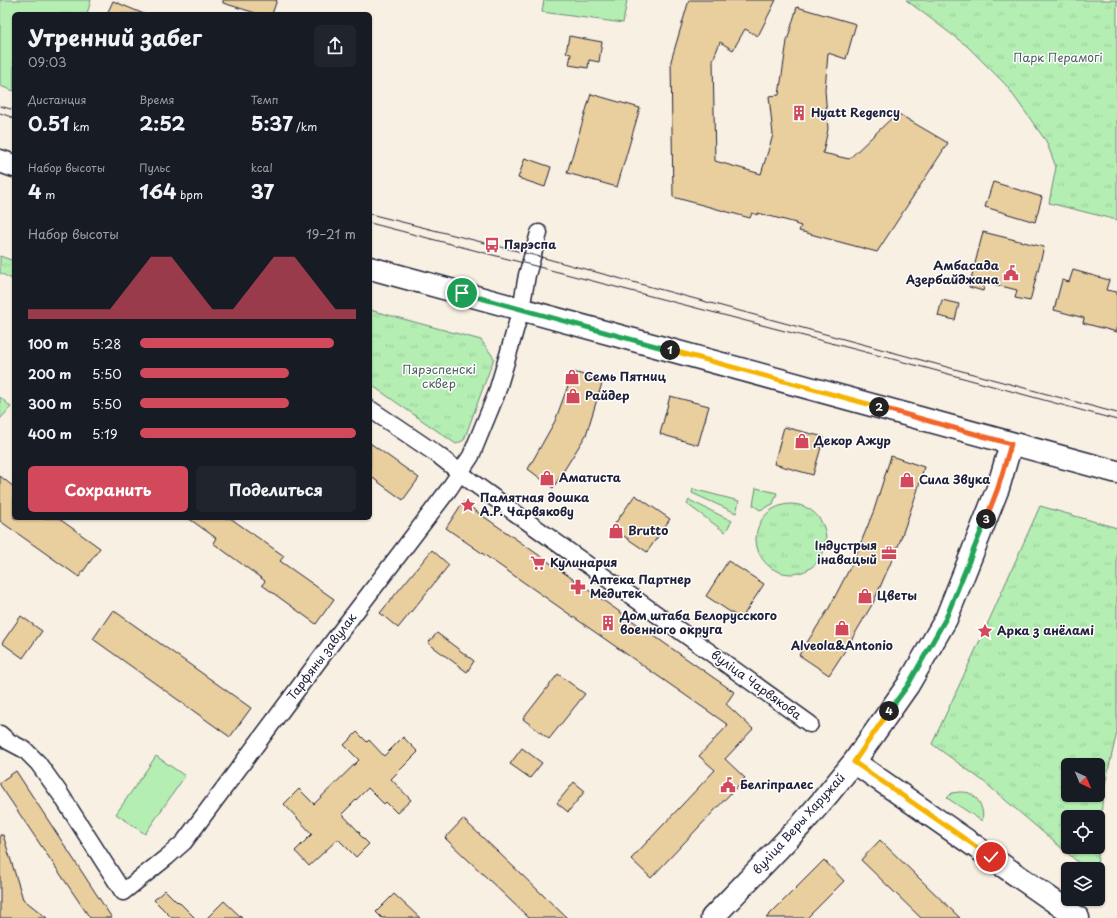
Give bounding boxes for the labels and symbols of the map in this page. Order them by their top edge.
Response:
park label: Парк Перамогі [1013,48,1103,66]
place label: Hyatt Regency [811,103,900,121]
building icon: Hyatt Regency [790,104,808,122]
place label: Пярэспа [504,235,557,253]
bus stop icon: Пярэспа [483,236,501,254]
place label: Амбасада Азербайджана [905,256,1000,288]
public building icon: Амбасада Азербайджана [1002,264,1020,282]
pin [445,276,479,310]
pin: 1 [660,340,680,360]
park label: Пярэспенскі сквер [402,360,476,392]
place label: Семь Пятниц [584,367,666,385]
shop icon: Семь Пятниц [563,368,581,386]
place label: Райдер [585,386,630,404]
shop icon: Райдер [564,387,582,405]
pin: 2 [869,397,889,417]
place label: Декор Ажур [813,431,891,449]
shop icon: Декор Ажур [793,432,811,450]
place label: Аматиста [559,468,622,486]
shop icon: Аматиста [538,469,556,487]
place label: Сила Звука [919,470,990,488]
shop icon: Сила Звука [898,471,916,489]
place label: Памятная дошка А.Р. Чарвякову [480,488,590,520]
place icon: Памятная дошка А.Р. Чарвякову [459,496,477,514]
pin: 3 [976,509,996,529]
place label: Brutto [628,521,668,539]
shop icon: Brutto [607,522,625,540]
place label: Індустрыя інавацый [815,536,877,568]
office icon: Індустрыя інавацый [880,544,898,562]
place label: Кулинария [550,553,618,571]
supermarket icon: Кулинария [529,554,547,572]
place label: Аптека Партнер Медитек [590,570,691,602]
pharmacy icon: Аптека Партнер Медитек [569,578,587,596]
place label: Цветы [877,586,917,604]
shop icon: Цветы [856,587,874,605]
place label: Дом штаба Белорусского военного округа [619,606,777,638]
street label: Тарфяны завулак [282,608,361,704]
building icon: Дом штаба Белорусского военного округа [599,614,617,632]
shop icon: Alveola&Antonio [833,619,851,637]
place label: Арка з анёламі [997,621,1094,639]
place icon: Арка з анёламі [976,622,994,640]
place label: Alveola&Antonio [790,636,893,654]
street label: вуліца Чарвякова [708,645,806,724]
pin: 4 [879,701,899,721]
north arrow [1061,758,1105,802]
street label: вуліца Веры Харужай [748,769,849,878]
place label: Белгіпралес [740,775,814,793]
public building icon: Белгіпралес [719,776,737,794]
pin [974,840,1008,874]

